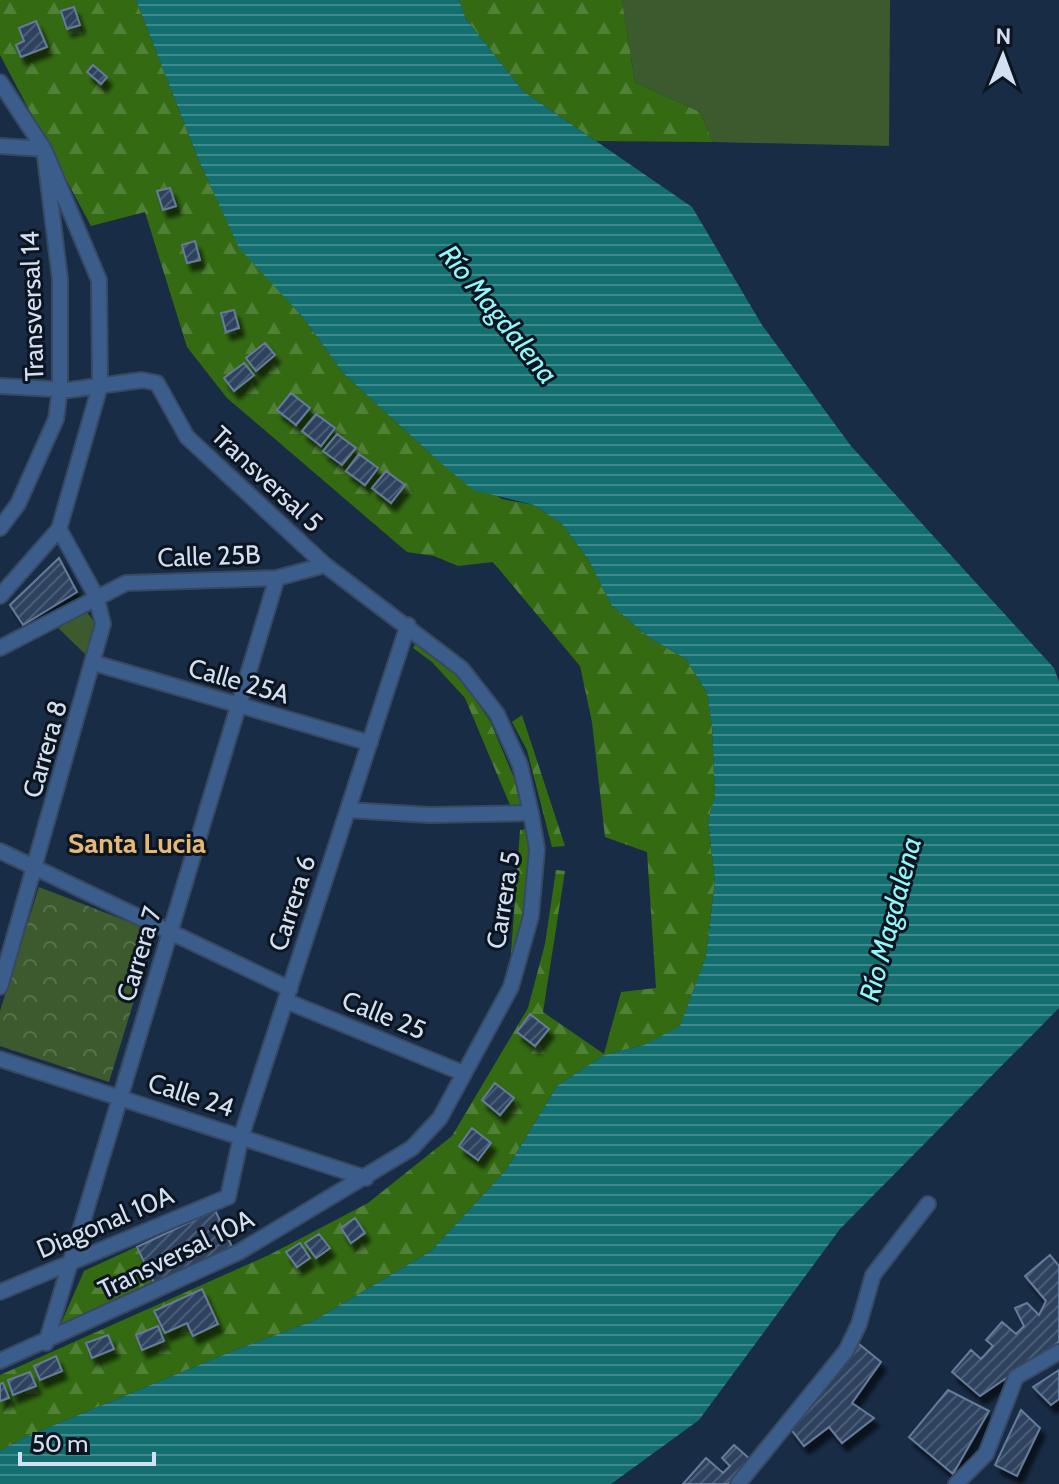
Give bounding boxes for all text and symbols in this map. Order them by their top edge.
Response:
north arrow [963,16,1043,96]
text: N [995,23,1011,50]
street label: Transversal 14 [13,230,51,382]
water label: Río Magdalena [433,238,565,390]
street label: Transversal 5 [205,419,329,539]
street label: Calle 25B [157,538,261,574]
street label: Calle 25A [185,651,293,711]
street label: Carrera 8 [16,697,74,801]
district label: Santa Lucia [68,826,206,860]
water label: Río Magdalena [852,833,928,1005]
street label: Carrera 5 [480,849,526,951]
street label: Carrera 6 [261,851,323,955]
street label: Carrera 7 [109,903,169,1005]
street label: Calle 25 [337,984,431,1046]
street label: Calle 24 [144,1066,238,1124]
street label: Diagonal 10A [32,1179,178,1265]
street label: Transversal 10A [93,1203,259,1305]
scale bar [20,1416,154,1466]
text: 50 m [32,1429,88,1458]

